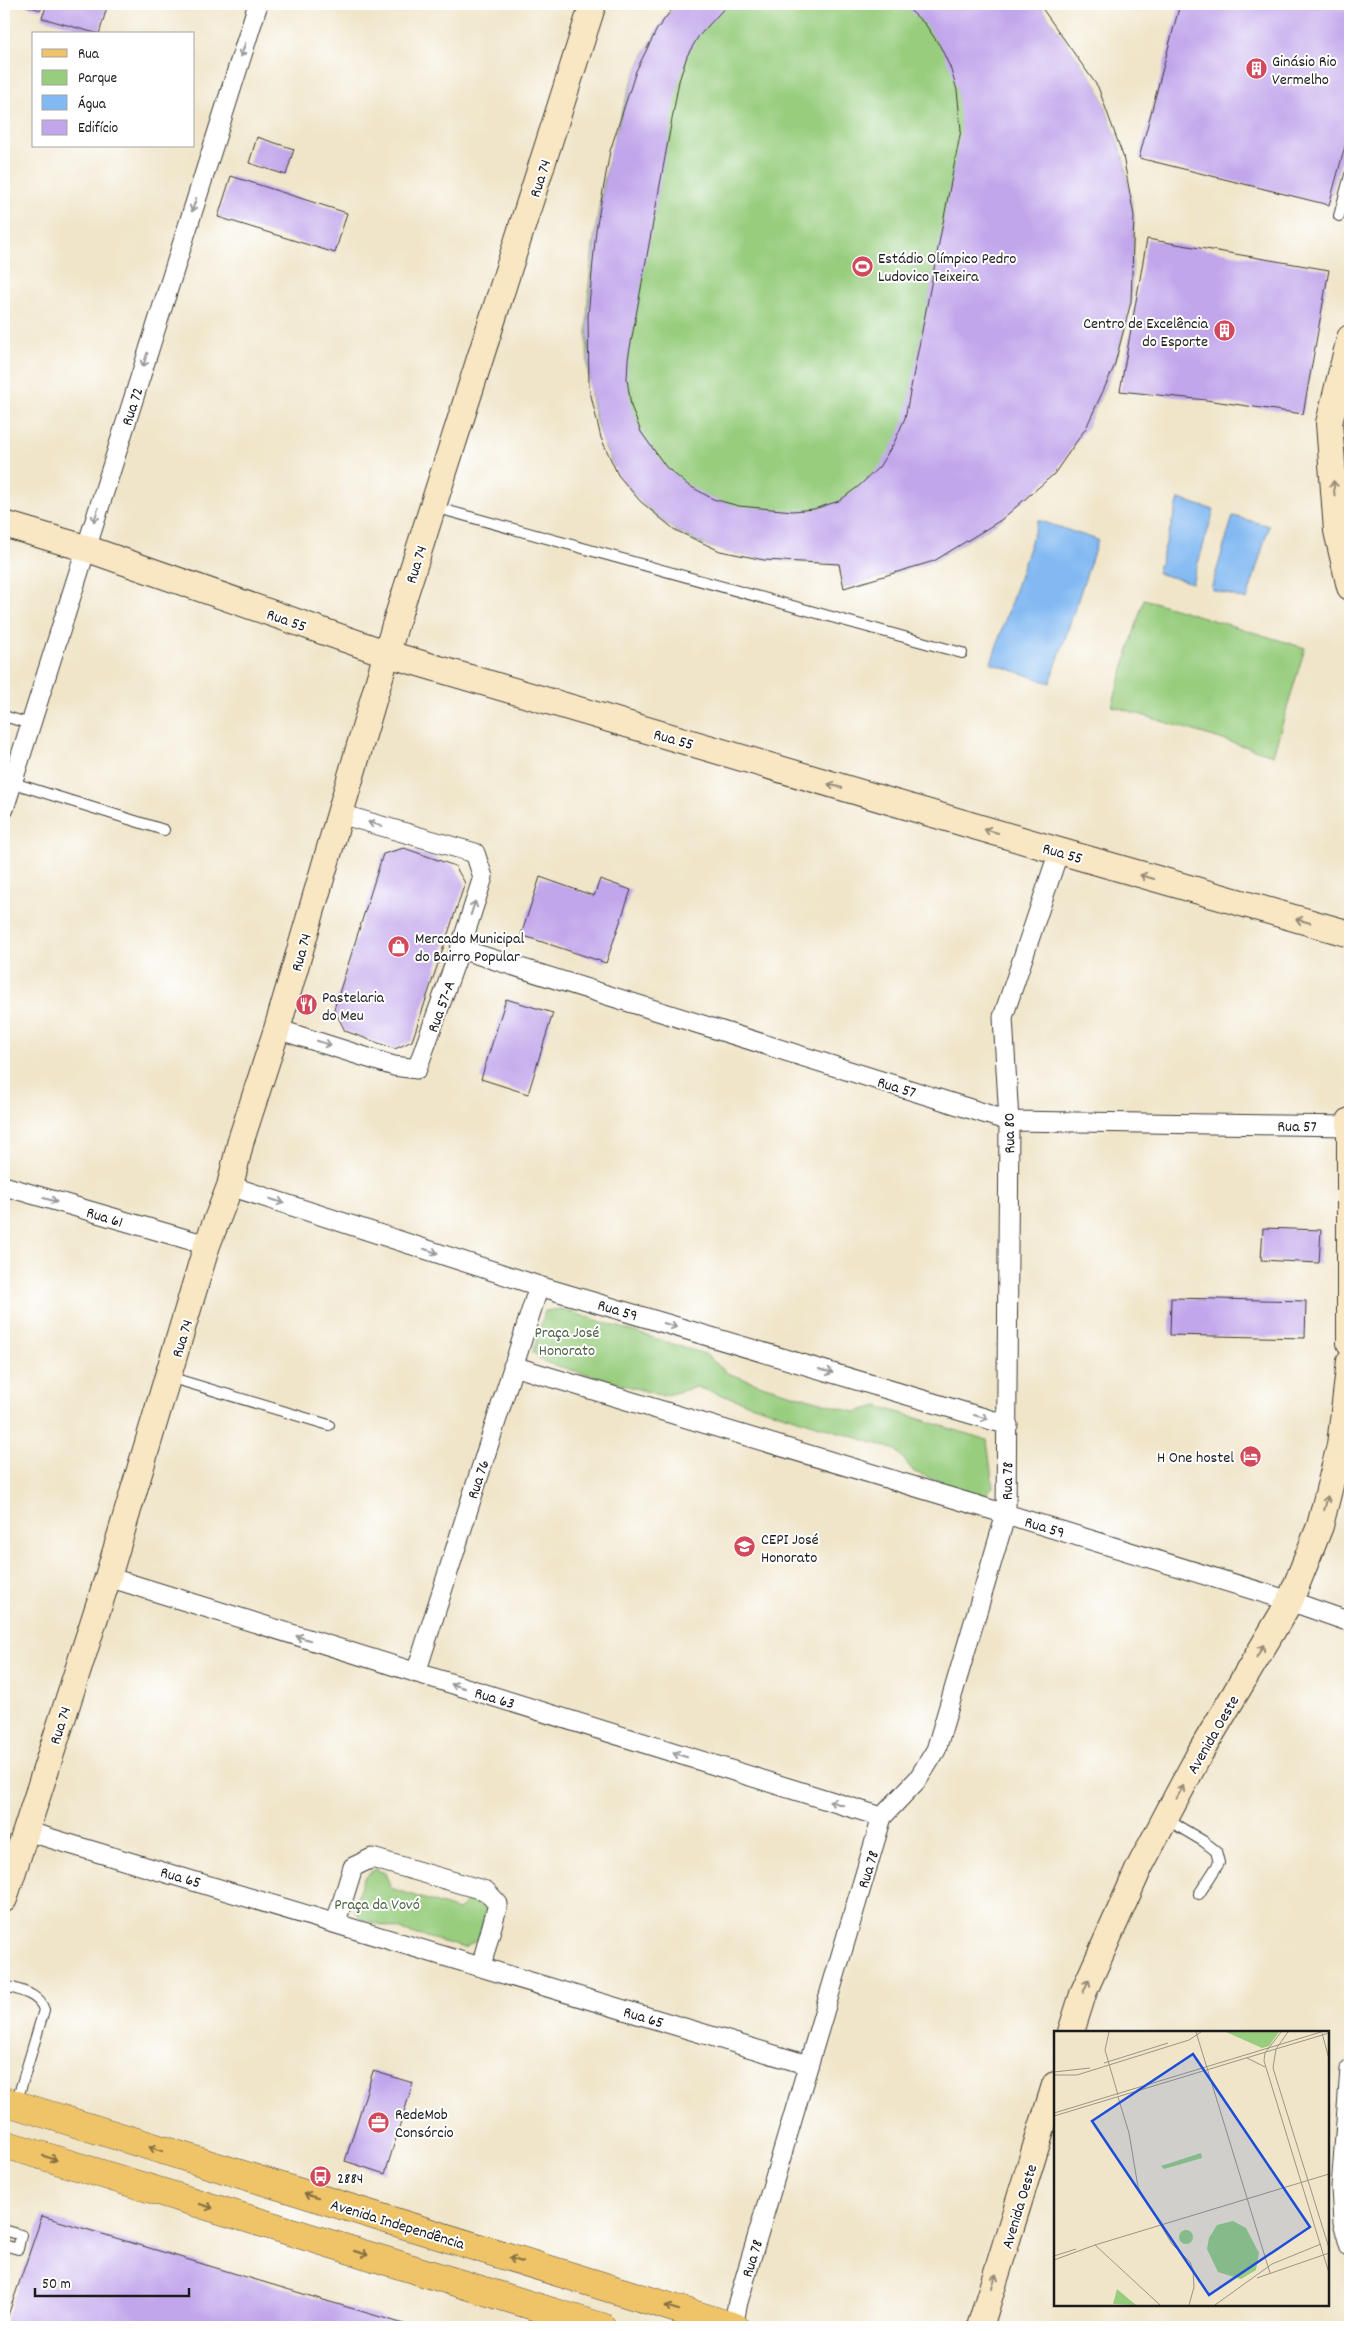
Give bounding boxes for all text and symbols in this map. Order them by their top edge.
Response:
legend [32,32,195,148]
one-way arrow [238,42,247,58]
text: Rua [78,44,100,66]
place label: Ginásio Rio Vermelho [1272,51,1337,92]
building icon: Ginásio Rio Vermelho [1244,57,1268,81]
text: Parque [78,68,118,90]
text: Água [78,94,107,116]
text: Edifício [78,118,118,140]
street label: Rua 74 [524,157,558,201]
one-way arrow [189,197,198,213]
place label: Estádio Olímpico Pedro Ludovico Teixeira [878,248,1016,289]
sports icon: Estádio Olímpico Pedro Ludovico Teixeira [850,254,874,278]
place label: Centro de Excelência do Esporte [1083,313,1208,354]
building icon: Centro de Excelência do Esporte [1212,319,1236,343]
one-way arrow [140,352,150,368]
street label: Rua 72 [116,385,150,429]
one-way arrow [1329,480,1338,496]
one-way arrow [91,507,101,523]
street label: Rua 74 [400,543,434,587]
street label: Rua 55 [263,604,309,639]
street label: Rua 55 [651,724,696,757]
one-way arrow [827,780,843,790]
one-way arrow [368,819,384,829]
one-way arrow [983,826,999,836]
street label: Rua 55 [1040,838,1085,871]
one-way arrow [1139,871,1155,881]
one-way arrow [469,901,479,917]
one-way arrow [1296,916,1312,925]
place label: Mercado Municipal do Bairro Popular [415,928,524,969]
street label: Rua 74 [286,931,319,974]
shop icon: Mercado Municipal do Bairro Popular [387,934,411,958]
street label: Rua 57-A [422,977,462,1036]
place label: Pastelaria do Meu [322,987,385,1028]
restaurant icon: Pastelaria do Meu [294,993,318,1017]
one-way arrow [315,1039,331,1049]
street label: Rua 57 [874,1072,918,1105]
street label: Rua 80 [999,1112,1022,1154]
street label: Rua 57 [1277,1116,1317,1139]
one-way arrow [42,1195,58,1205]
one-way arrow [268,1197,284,1206]
street label: Rua 61 [83,1202,125,1235]
one-way arrow [423,1247,439,1256]
street label: Rua 59 [594,1294,640,1328]
street label: Rua 74 [167,1317,200,1361]
one-way arrow [661,1321,677,1331]
park label: Praça José Honorato [535,1322,600,1363]
one-way arrow [817,1367,833,1377]
one-way arrow [973,1413,989,1422]
hotel icon: H One hostel [1238,1444,1262,1468]
place label: H One hostel [1157,1447,1234,1470]
street label: Rua 76 [462,1457,497,1502]
street label: Rua 78 [997,1462,1020,1500]
one-way arrow [1321,1496,1331,1512]
street label: Rua 59 [1021,1511,1067,1545]
place label: CEPI José Honorato [761,1529,819,1570]
school or university icon: CEPI José Honorato [733,1535,757,1559]
one-way arrow [295,1632,311,1642]
one-way arrow [1256,1645,1266,1659]
one-way arrow [451,1681,467,1690]
street label: Rua 63 [471,1682,517,1716]
street label: Avenida Oeste [1182,1692,1246,1779]
street label: Rua 74 [44,1704,78,1748]
one-way arrow [673,1750,689,1759]
one-way arrow [1175,1785,1185,1800]
one-way arrow [828,1798,844,1807]
street label: Rua 78 [853,1848,886,1891]
street label: Rua 65 [157,1862,203,1895]
park label: Praça da Vovó [334,1894,420,1917]
one-way arrow [1082,1979,1092,1994]
street label: Rua 65 [620,2001,666,2035]
inset map [1054,2031,1329,2306]
place label: RedeMob Consórcio [395,2104,454,2145]
office icon: RedeMob Consórcio [367,2110,391,2134]
one-way arrow [148,2143,164,2153]
one-way arrow [42,2154,58,2164]
street label: Avenida Oeste [997,2162,1044,2252]
bus stop icon: 2884 [309,2165,333,2189]
place label: 2884 [337,2168,363,2191]
one-way arrow [303,2191,319,2201]
street label: Avenida Independência [328,2194,467,2257]
one-way arrow [197,2201,213,2211]
street label: Rua 78 [737,2237,770,2280]
one-way arrow [353,2249,369,2259]
one-way arrow [509,2254,525,2264]
scale bar [35,2266,189,2298]
one-way arrow [990,2273,1000,2289]
text: 50 m [42,2274,71,2296]
one-way arrow [664,2302,680,2312]

